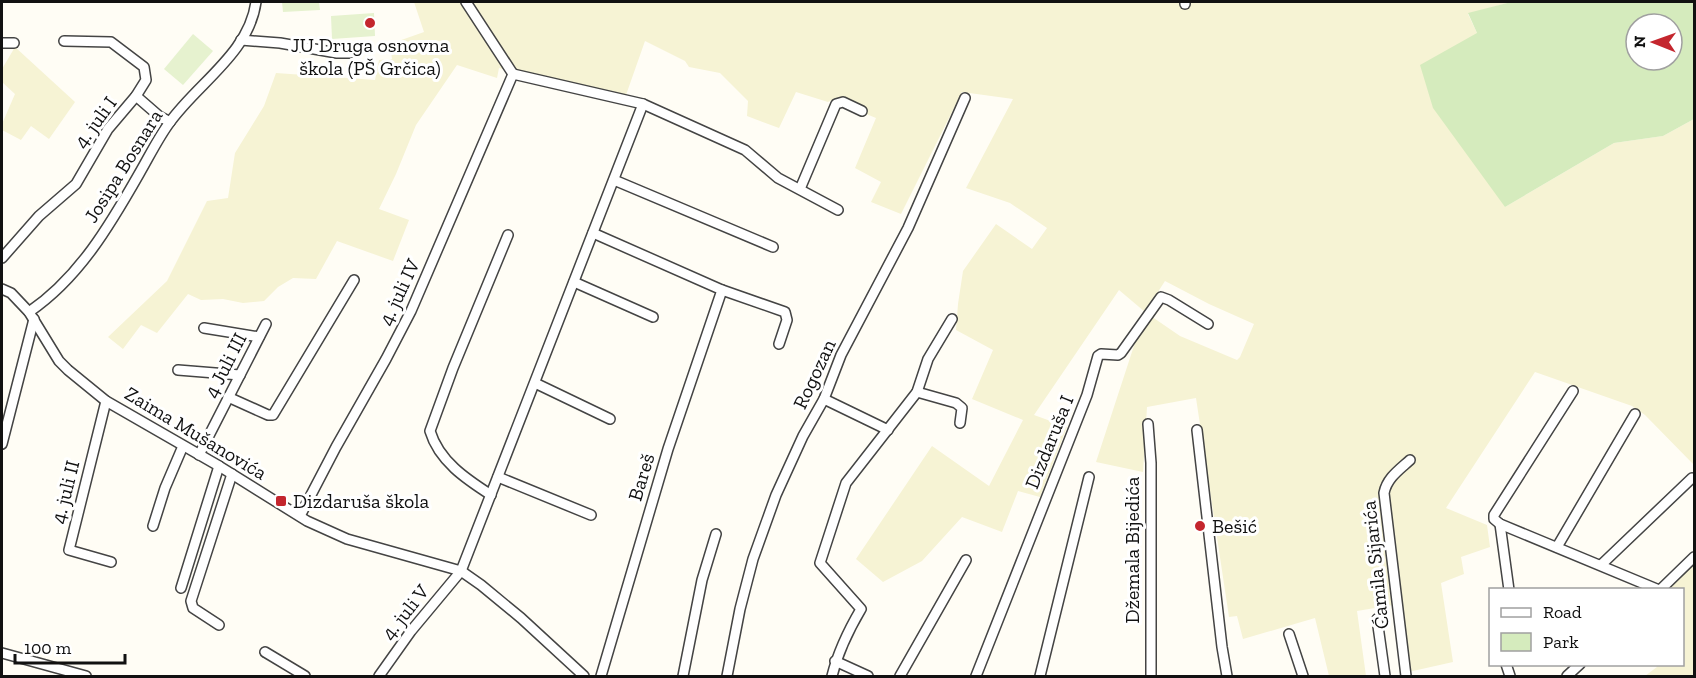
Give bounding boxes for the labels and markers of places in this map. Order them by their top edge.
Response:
marker: JU Druga osnovna škola (PŠ Grčica) [363,16,377,30]
place label: JU Druga osnovna škola (PŠ Grčica) [291,33,450,80]
place label: Dizdaruša škola [293,489,430,513]
marker: Dizdaruša škola [274,494,288,508]
place label: Bešić [1212,514,1257,538]
marker: Bešić [1193,519,1207,533]

